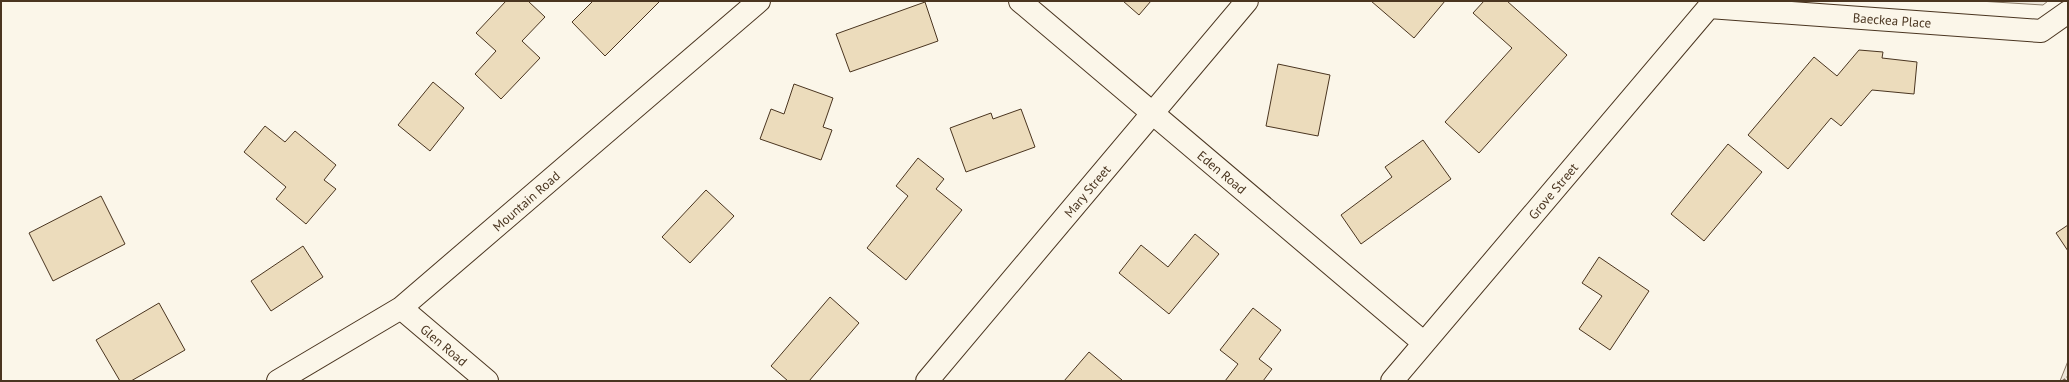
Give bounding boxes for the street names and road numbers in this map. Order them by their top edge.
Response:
street label: Baeckea Place [1852,9,1932,32]
street label: Eden Road [1194,147,1250,198]
street label: Grove Street [1525,159,1582,223]
street label: Mary Street [1060,161,1115,221]
street label: Mountain Road [489,167,564,235]
street label: Glen Road [417,321,471,370]

